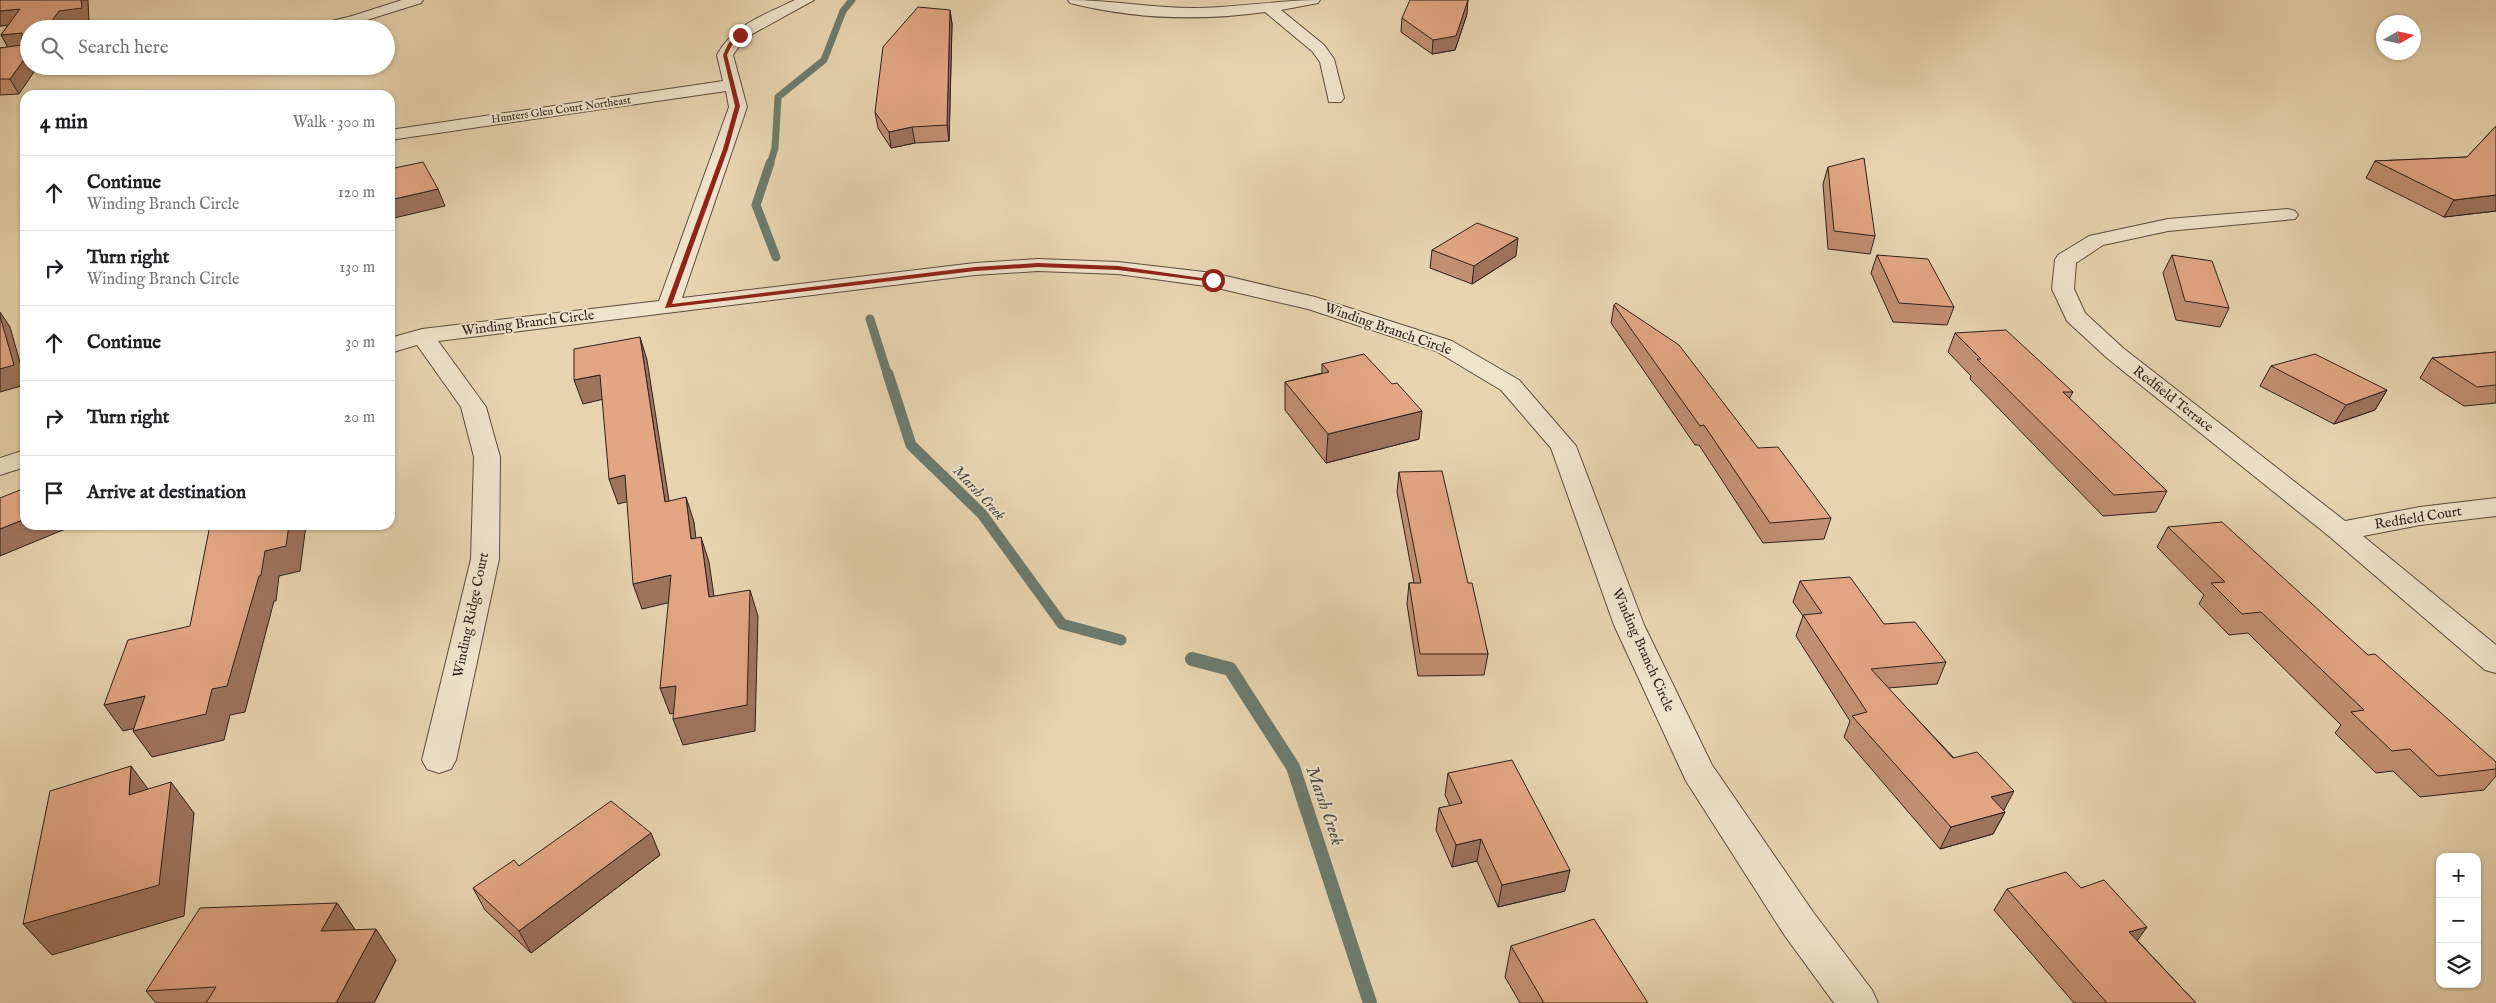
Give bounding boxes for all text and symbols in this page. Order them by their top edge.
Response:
north arrow [2376,15,2421,60]
search box [20,20,395,75]
route end [729,24,752,47]
icon: search [38,34,66,62]
text: Search here [78,36,169,60]
street label: Hunters Glen Court Northeast [490,93,632,127]
text: 4 min [40,109,88,136]
text: Walk · 300 m [293,113,375,133]
text: Continue [87,171,161,195]
icon: ahead [40,179,68,207]
text: 120 m [338,183,375,203]
text: Winding Branch Circle [87,195,239,215]
text: Turn right [87,246,169,270]
icon: right [40,254,68,282]
text: 130 m [339,258,375,278]
route start [1202,269,1225,292]
text: Winding Branch Circle [87,270,239,290]
street label: Winding Branch Circle [1322,299,1455,359]
street label: Winding Branch Circle [461,306,596,340]
icon: ahead [40,329,68,357]
text: Continue [87,331,161,355]
text: 30 m [345,333,375,353]
street label: Redfield Terrace [2129,362,2217,436]
icon: right [40,404,68,432]
text: Turn right [87,406,169,430]
text: 20 m [344,408,375,428]
water label: Marsh Creek [949,461,1009,525]
icon: arrive [40,479,68,507]
text: Arrive at destination [87,481,246,505]
street label: Redfield Court [2373,502,2463,534]
street label: Winding Ridge Court [449,551,493,679]
street label: Winding Branch Circle [1608,585,1679,715]
water label: Marsh Creek [1300,763,1348,849]
map controls [2436,853,2481,988]
button: + [2436,853,2481,898]
button: − [2436,898,2481,943]
button: layers [2436,943,2481,988]

